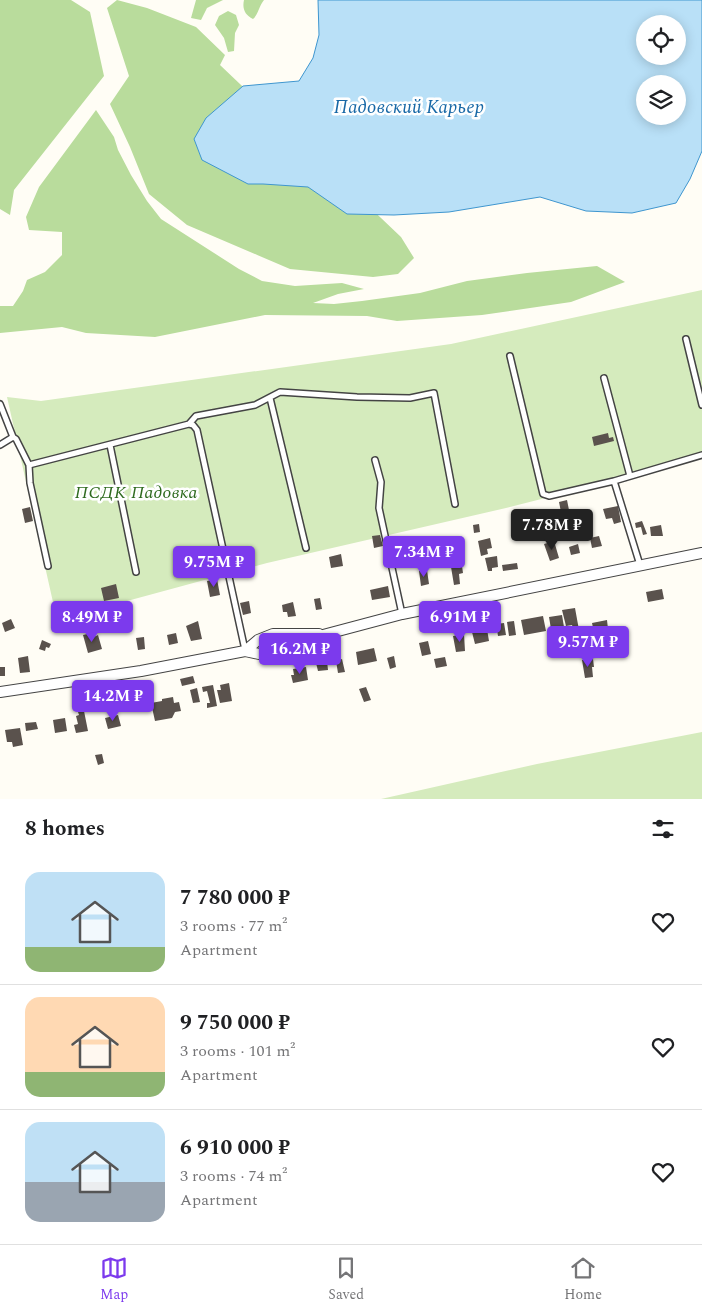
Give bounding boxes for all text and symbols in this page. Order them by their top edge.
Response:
map controls [636,15,686,125]
button: locate [636,15,686,65]
button: layers [636,75,686,125]
water label: Падовский Карьер [334,93,484,122]
park label: ПСДК Падовка [75,479,197,506]
pin: 7.78M ₽ [506,508,598,551]
text: 7.78M ₽ [522,513,582,537]
pin: 7.34M ₽ [378,536,470,578]
text: 7.34M ₽ [394,540,454,564]
pin: 9.75M ₽ [168,546,260,588]
text: 9.75M ₽ [184,550,244,574]
pin: 8.49M ₽ [46,600,138,643]
pin: 6.91M ₽ [414,600,506,643]
text: 8.49M ₽ [62,605,122,629]
text: 6.91M ₽ [430,605,490,629]
pin: 9.57M ₽ [542,626,634,668]
text: 9.57M ₽ [558,630,618,654]
pin: 16.2M ₽ [254,632,346,675]
text: 16.2M ₽ [270,637,330,661]
pin: 14.2M ₽ [67,680,159,722]
text: 14.2M ₽ [83,684,143,708]
text: 8 homes [25,813,105,845]
icon: filters [649,815,677,843]
text: 7 780 000 ₽ [180,882,290,914]
icon: home [65,892,125,952]
icon: heart [649,908,677,936]
text: 3 rooms · 77 m² [180,914,287,938]
text: Apartment [180,938,258,962]
text: 9 750 000 ₽ [180,1007,290,1039]
icon: home [65,1017,125,1077]
icon: heart [649,1033,677,1061]
text: 3 rooms · 101 m² [180,1039,295,1063]
text: Apartment [180,1063,258,1087]
text: 6 910 000 ₽ [180,1132,290,1164]
icon: home [65,1142,125,1202]
icon: heart [649,1158,677,1186]
text: 3 rooms · 74 m² [180,1164,287,1188]
text: Apartment [180,1188,258,1212]
tab: Map [100,1254,128,1305]
tab: Saved [328,1254,364,1305]
tab: Home [564,1254,602,1305]

